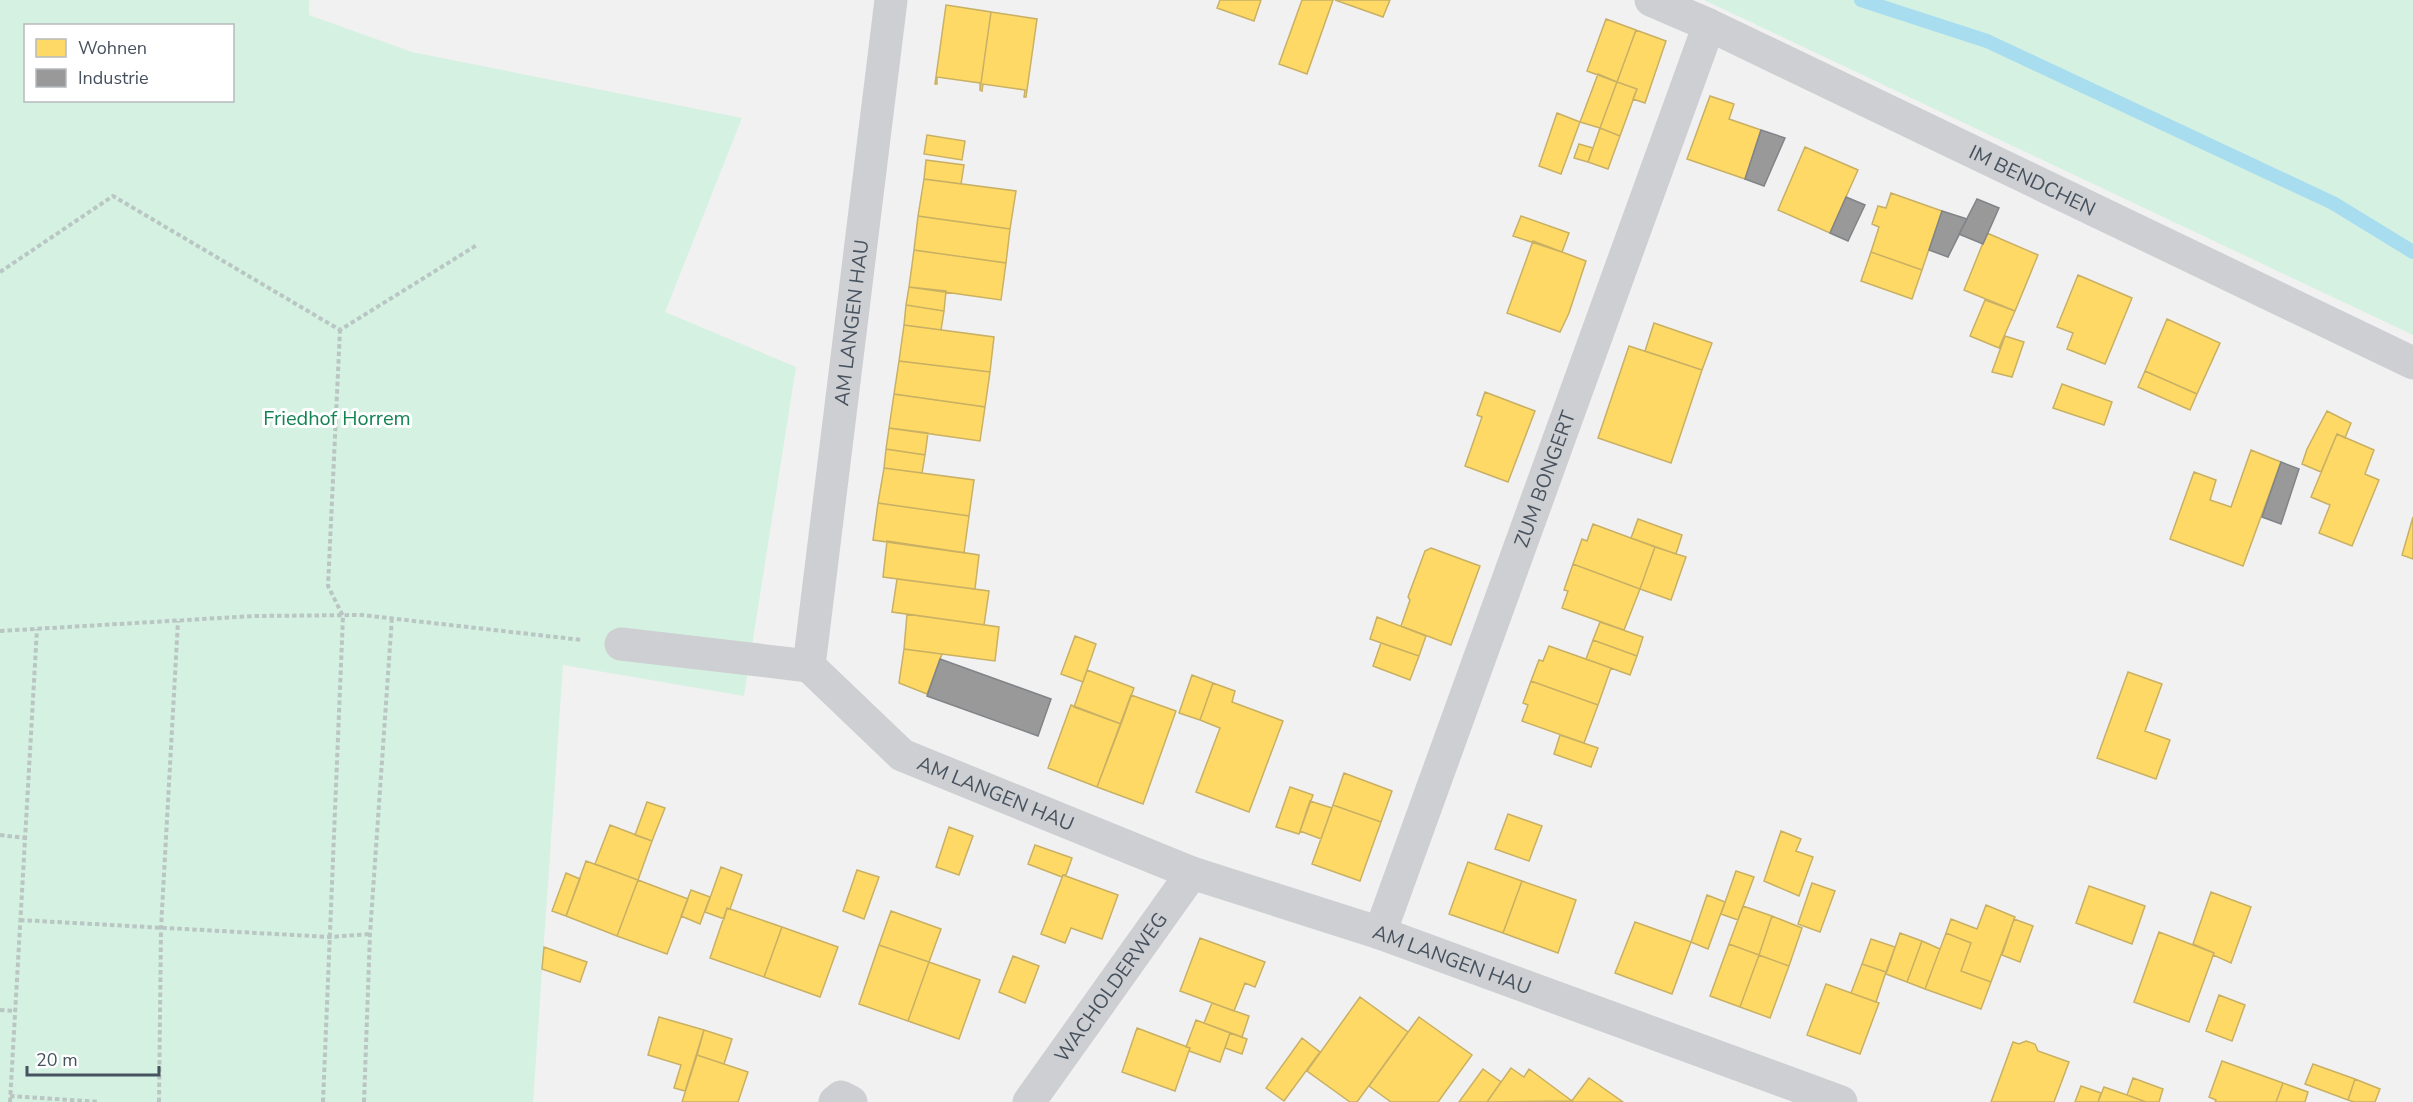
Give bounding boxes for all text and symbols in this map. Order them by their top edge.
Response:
legend [24,24,234,102]
text: Wohnen [78,36,147,60]
text: Industrie [78,66,149,90]
street label: IM BENDCHEN [1964,139,2100,223]
street label: AM LANGEN HAU [828,238,875,407]
park label: Friedhof Horrem [263,405,411,432]
street label: ZUM BONGERT [1508,407,1582,551]
street label: AM LANGEN HAU [913,750,1078,838]
street label: WACHOLDERWEG [1049,907,1174,1068]
street label: AM LANGEN HAU [1369,918,1535,1001]
scale bar [27,1039,159,1077]
text: 20 m [36,1048,78,1072]

